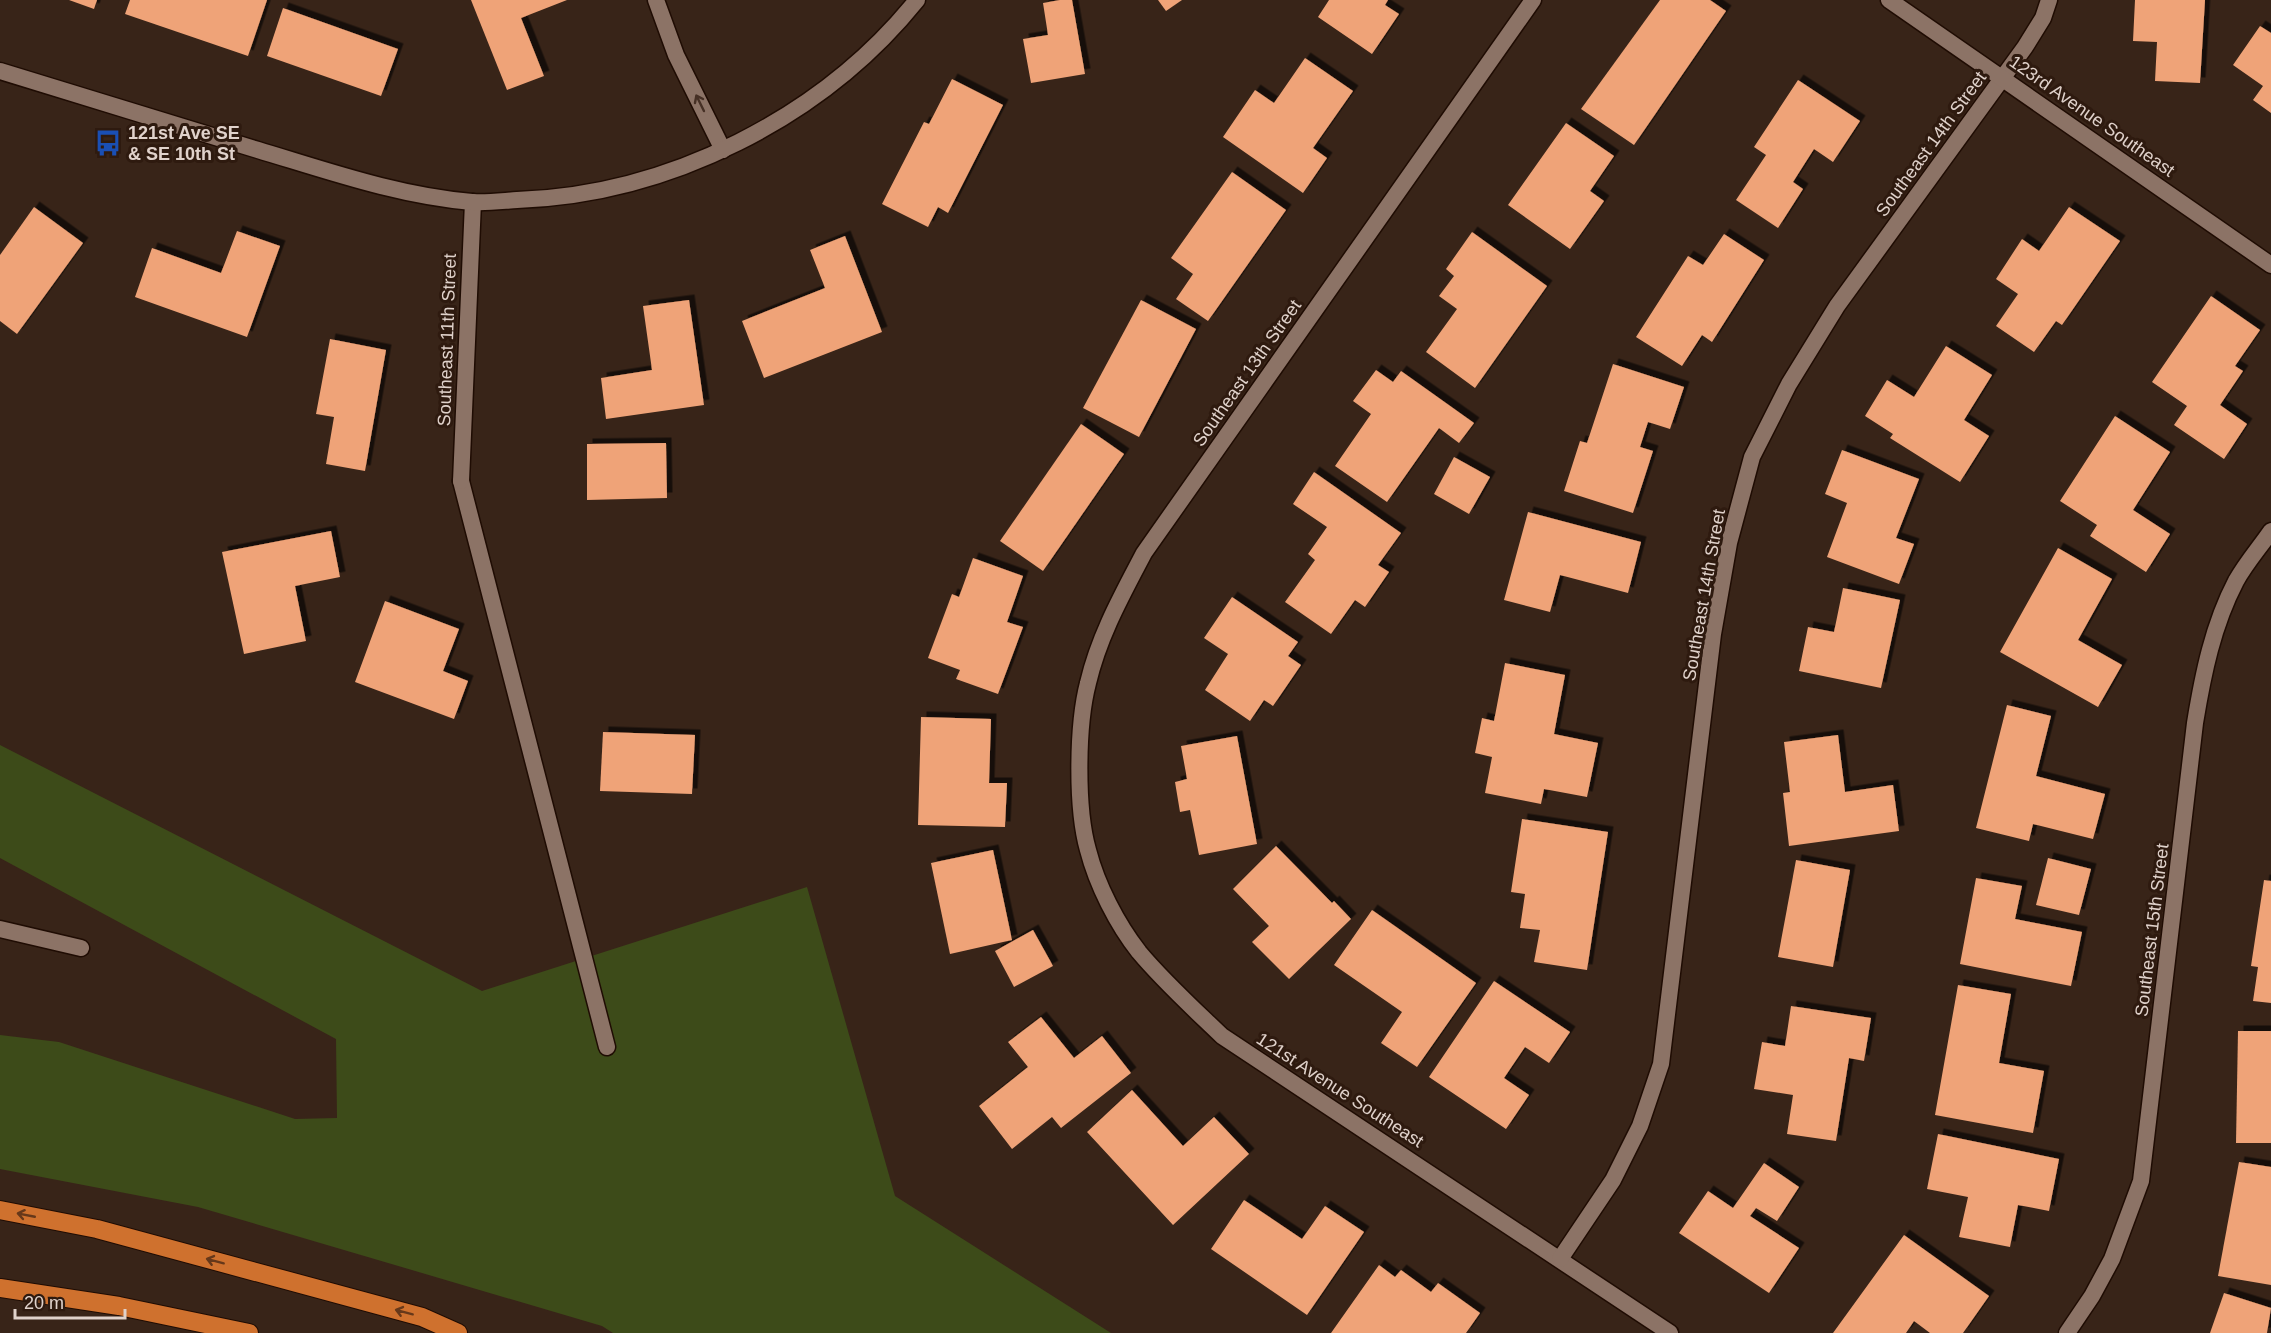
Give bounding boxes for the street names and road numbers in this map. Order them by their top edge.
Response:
street label: 123rd Avenue Southeast [2006,51,2178,181]
street label: Southeast 14th Street [1872,68,1990,220]
street label: Southeast 11th Street [434,253,460,427]
street label: Southeast 13th Street [1189,296,1305,450]
street label: Southeast 14th Street [1679,508,1729,682]
street label: Southeast 15th Street [2131,842,2173,1018]
street label: 121st Avenue Southeast [1253,1029,1427,1151]

